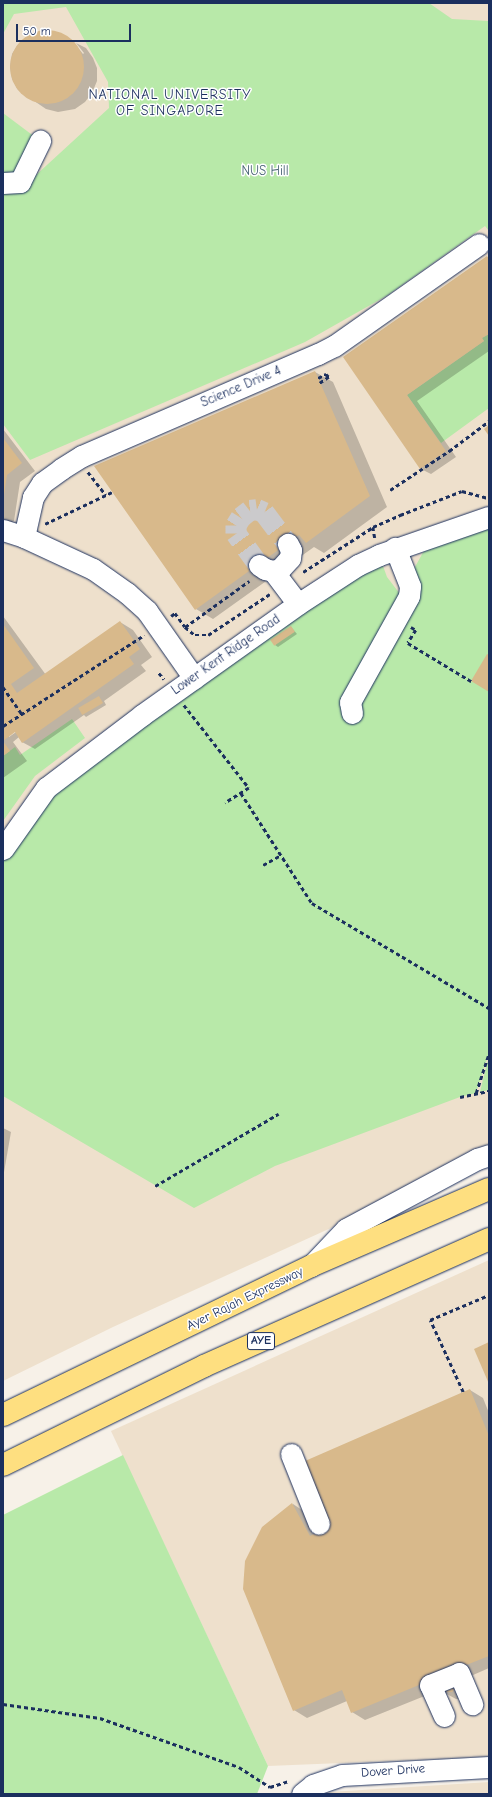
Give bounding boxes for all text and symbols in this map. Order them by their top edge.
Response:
scale bar [18,16,133,42]
text: 50 m [23,24,51,38]
district label: NATIONAL UNIVERSITY OF SINGAPORE [88,87,252,120]
park label: NUS Hill [241,163,289,179]
street label: Science Drive 4 [198,363,284,411]
street label: Lower Kent Ridge Road [169,612,283,698]
street label: Ayer Rajah Expressway [184,1264,306,1334]
road number: AYE [246,1331,276,1351]
street label: Dover Drive [360,1761,426,1781]

